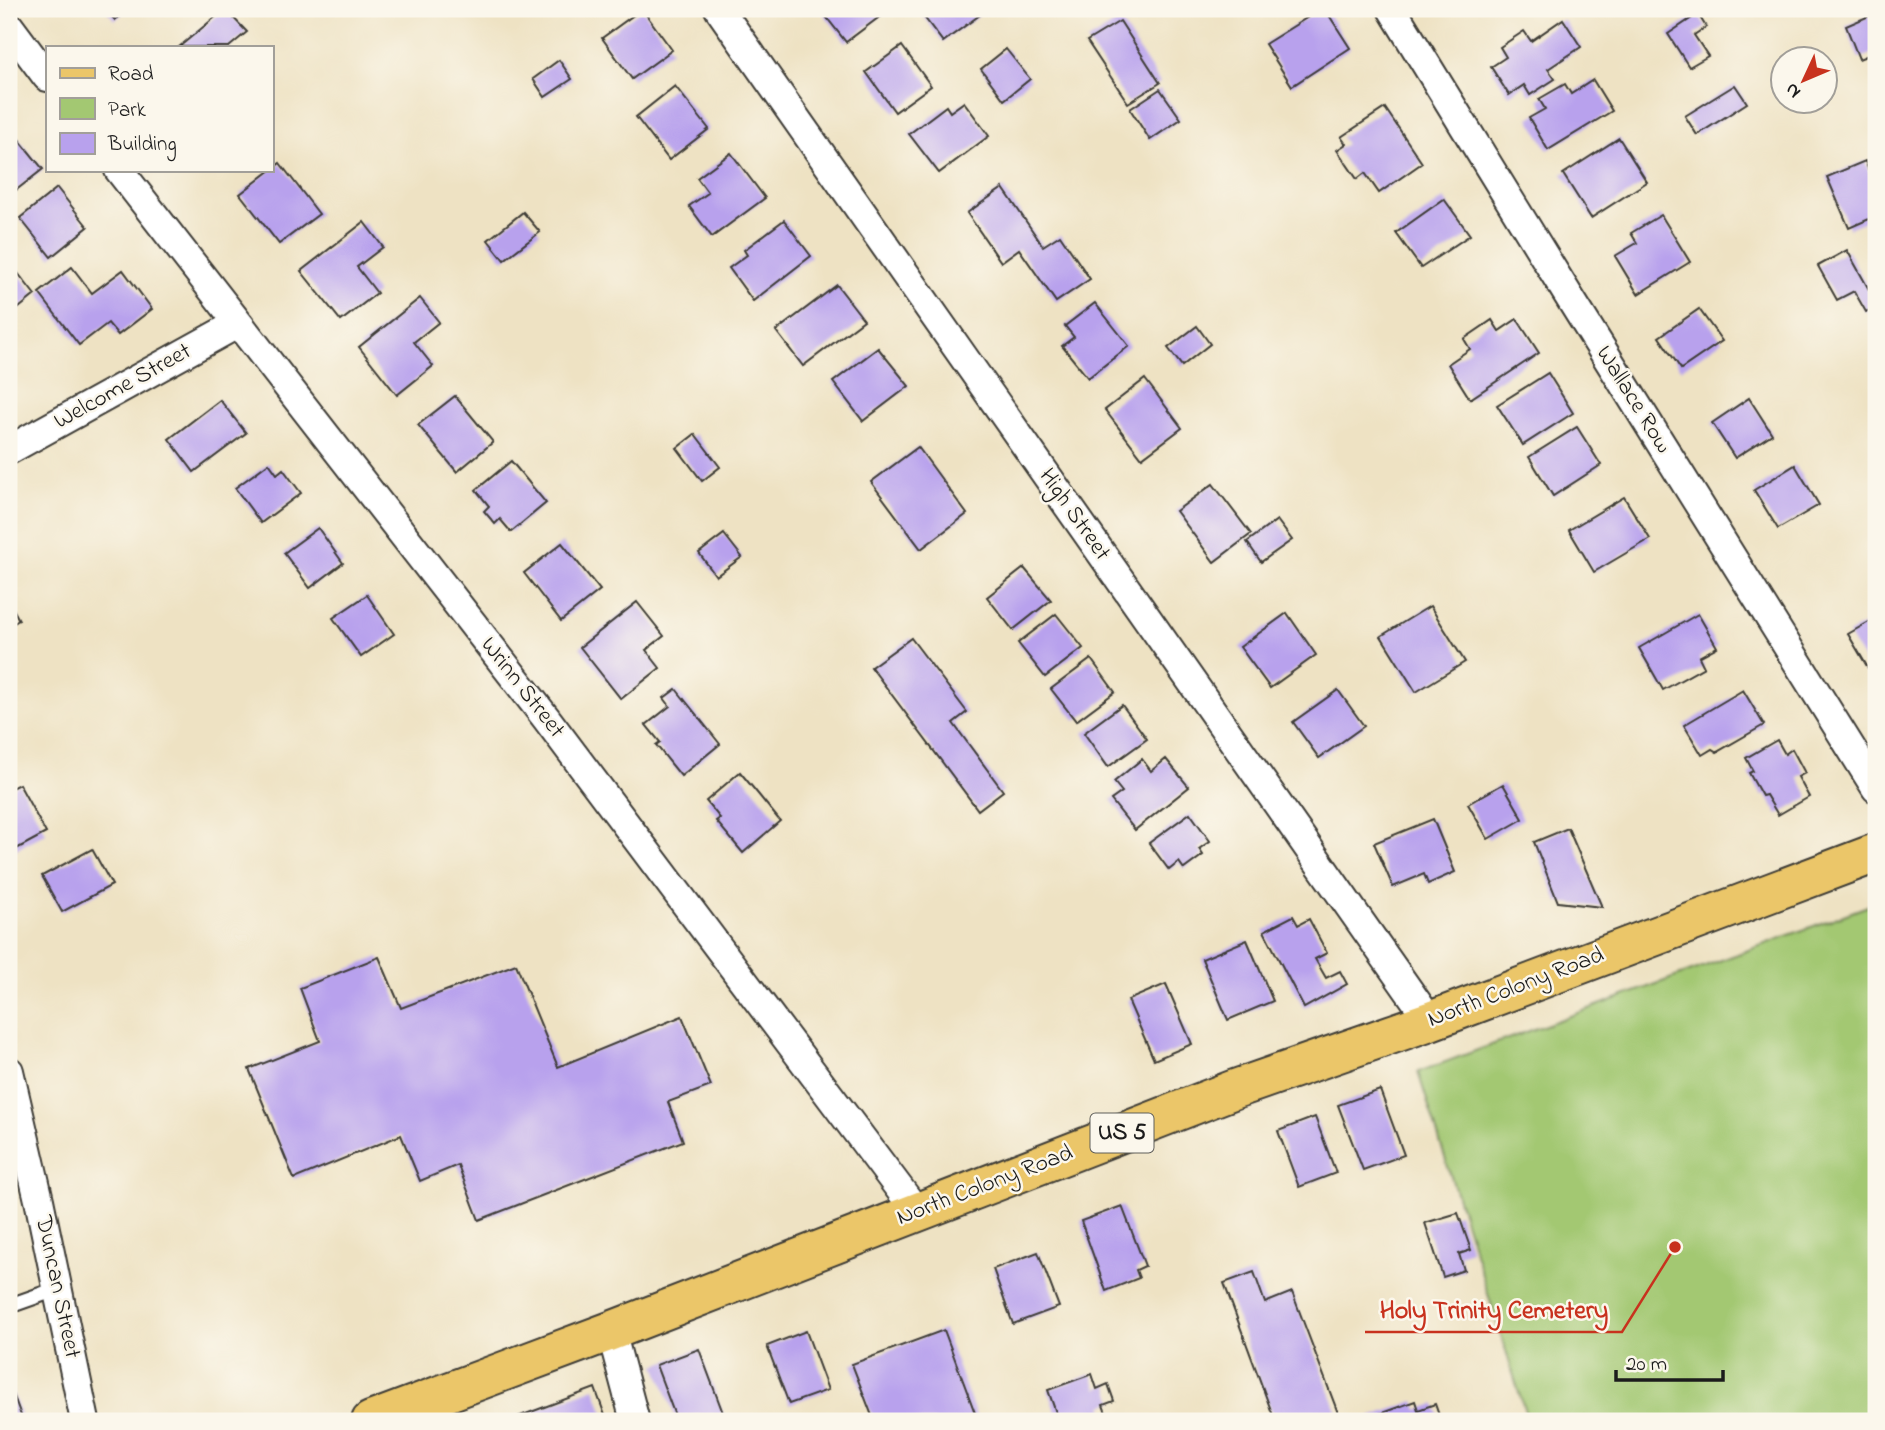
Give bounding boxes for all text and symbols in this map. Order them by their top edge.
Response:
legend [46,46,273,172]
north arrow [1770,46,1840,116]
text: Road [108,60,154,90]
text: N [1779,76,1808,104]
text: Park [108,96,147,126]
text: Building [107,130,177,162]
street label: Welcome Street [48,335,198,439]
street label: Wallace Row [1586,339,1680,461]
street label: High Street [1029,462,1119,568]
street label: Wrinn Street [471,630,573,746]
street label: North Colony Road [1423,938,1610,1039]
road number: US 5 [1090,1114,1154,1152]
street label: North Colony Road [892,1136,1079,1237]
street label: Duncan Street [25,1211,89,1362]
callout: Holy Trinity Cemetery [1365,1285,1622,1332]
text: Holy Trinity Cemetery [1380,1293,1608,1331]
scale bar [1616,1339,1722,1383]
text: 20 m [1626,1350,1667,1380]

